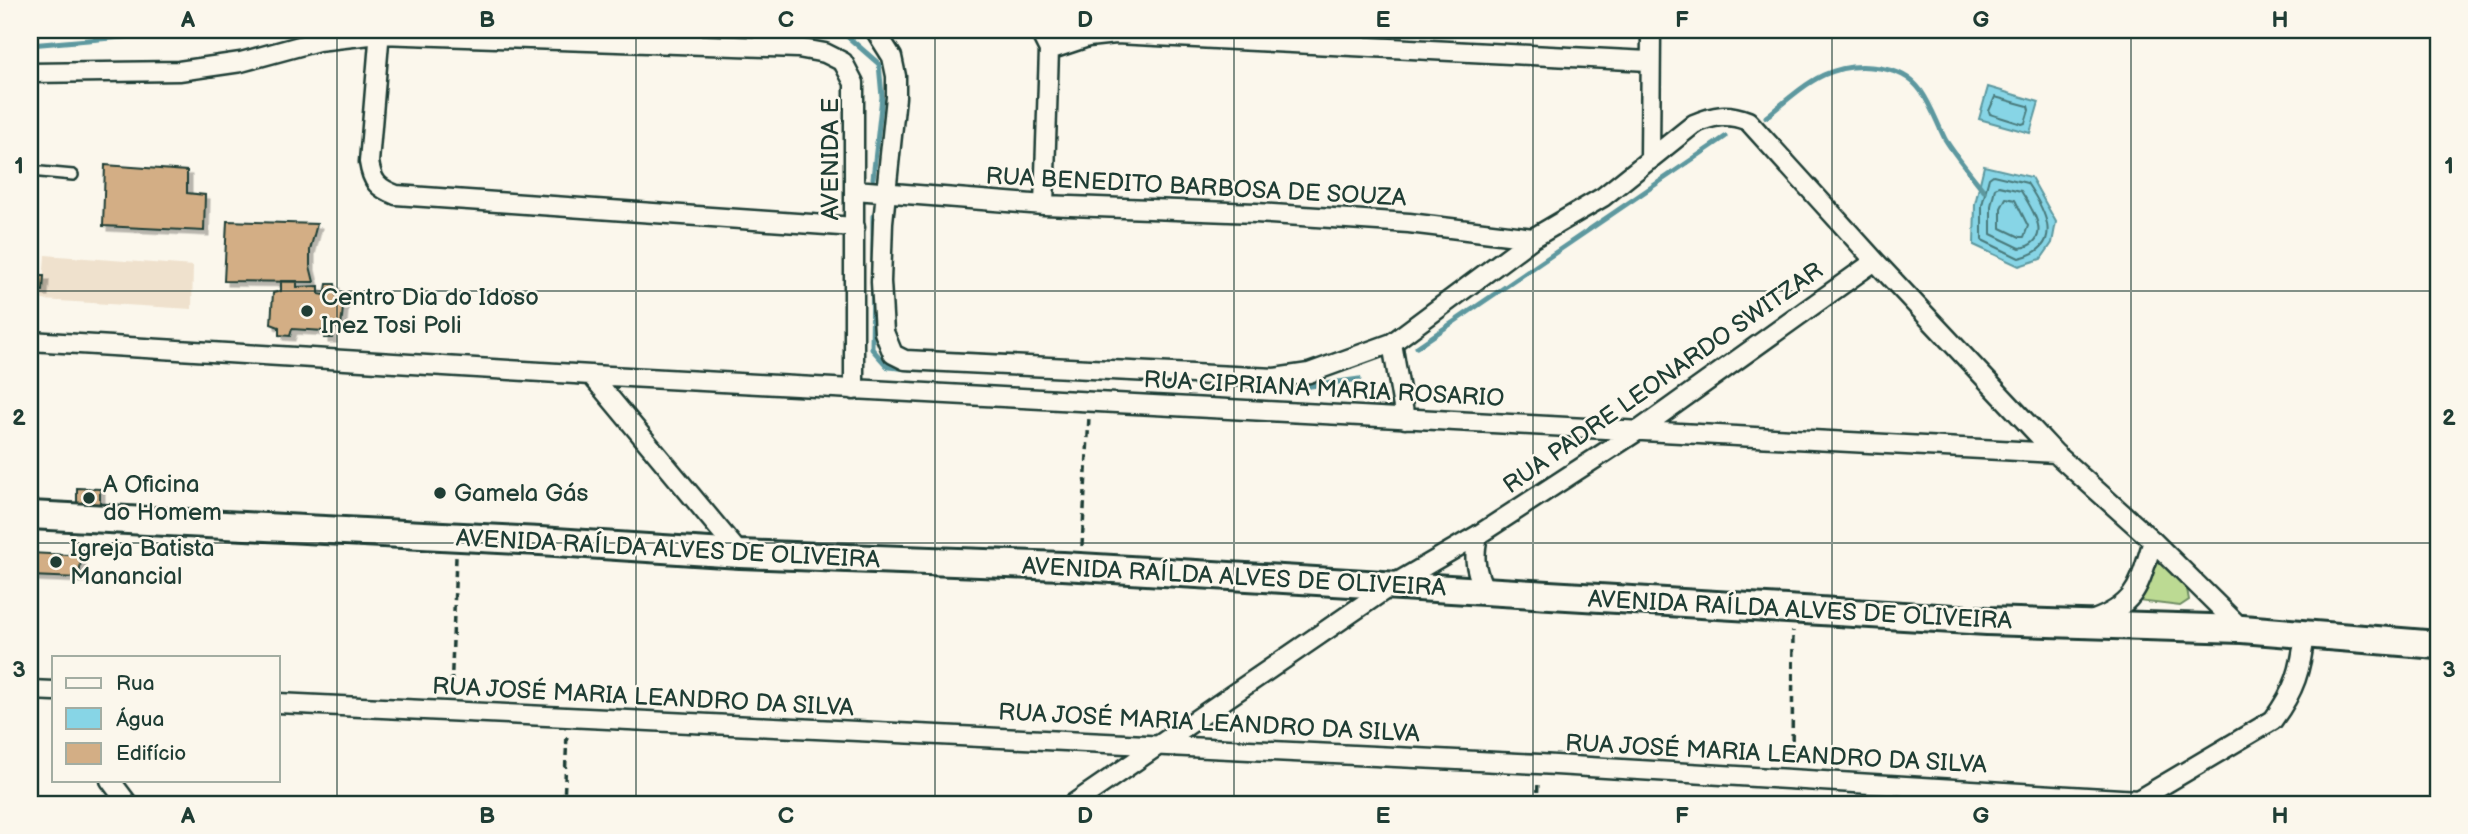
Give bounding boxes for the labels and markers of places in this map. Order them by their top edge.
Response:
place label: Centro Dia do Idoso Inez Tosi Poli [321,283,539,340]
marker: Centro Dia do Idoso Inez Tosi Poli [299,303,315,319]
place label: A Oficina do Homem [103,470,222,527]
place label: Gamela Gás [454,479,588,508]
marker: Gamela Gás [432,485,448,501]
marker: A Oficina do Homem [81,490,97,506]
place label: Igreja Batista Manancial [70,534,215,591]
marker: Igreja Batista Manancial [48,554,64,570]

